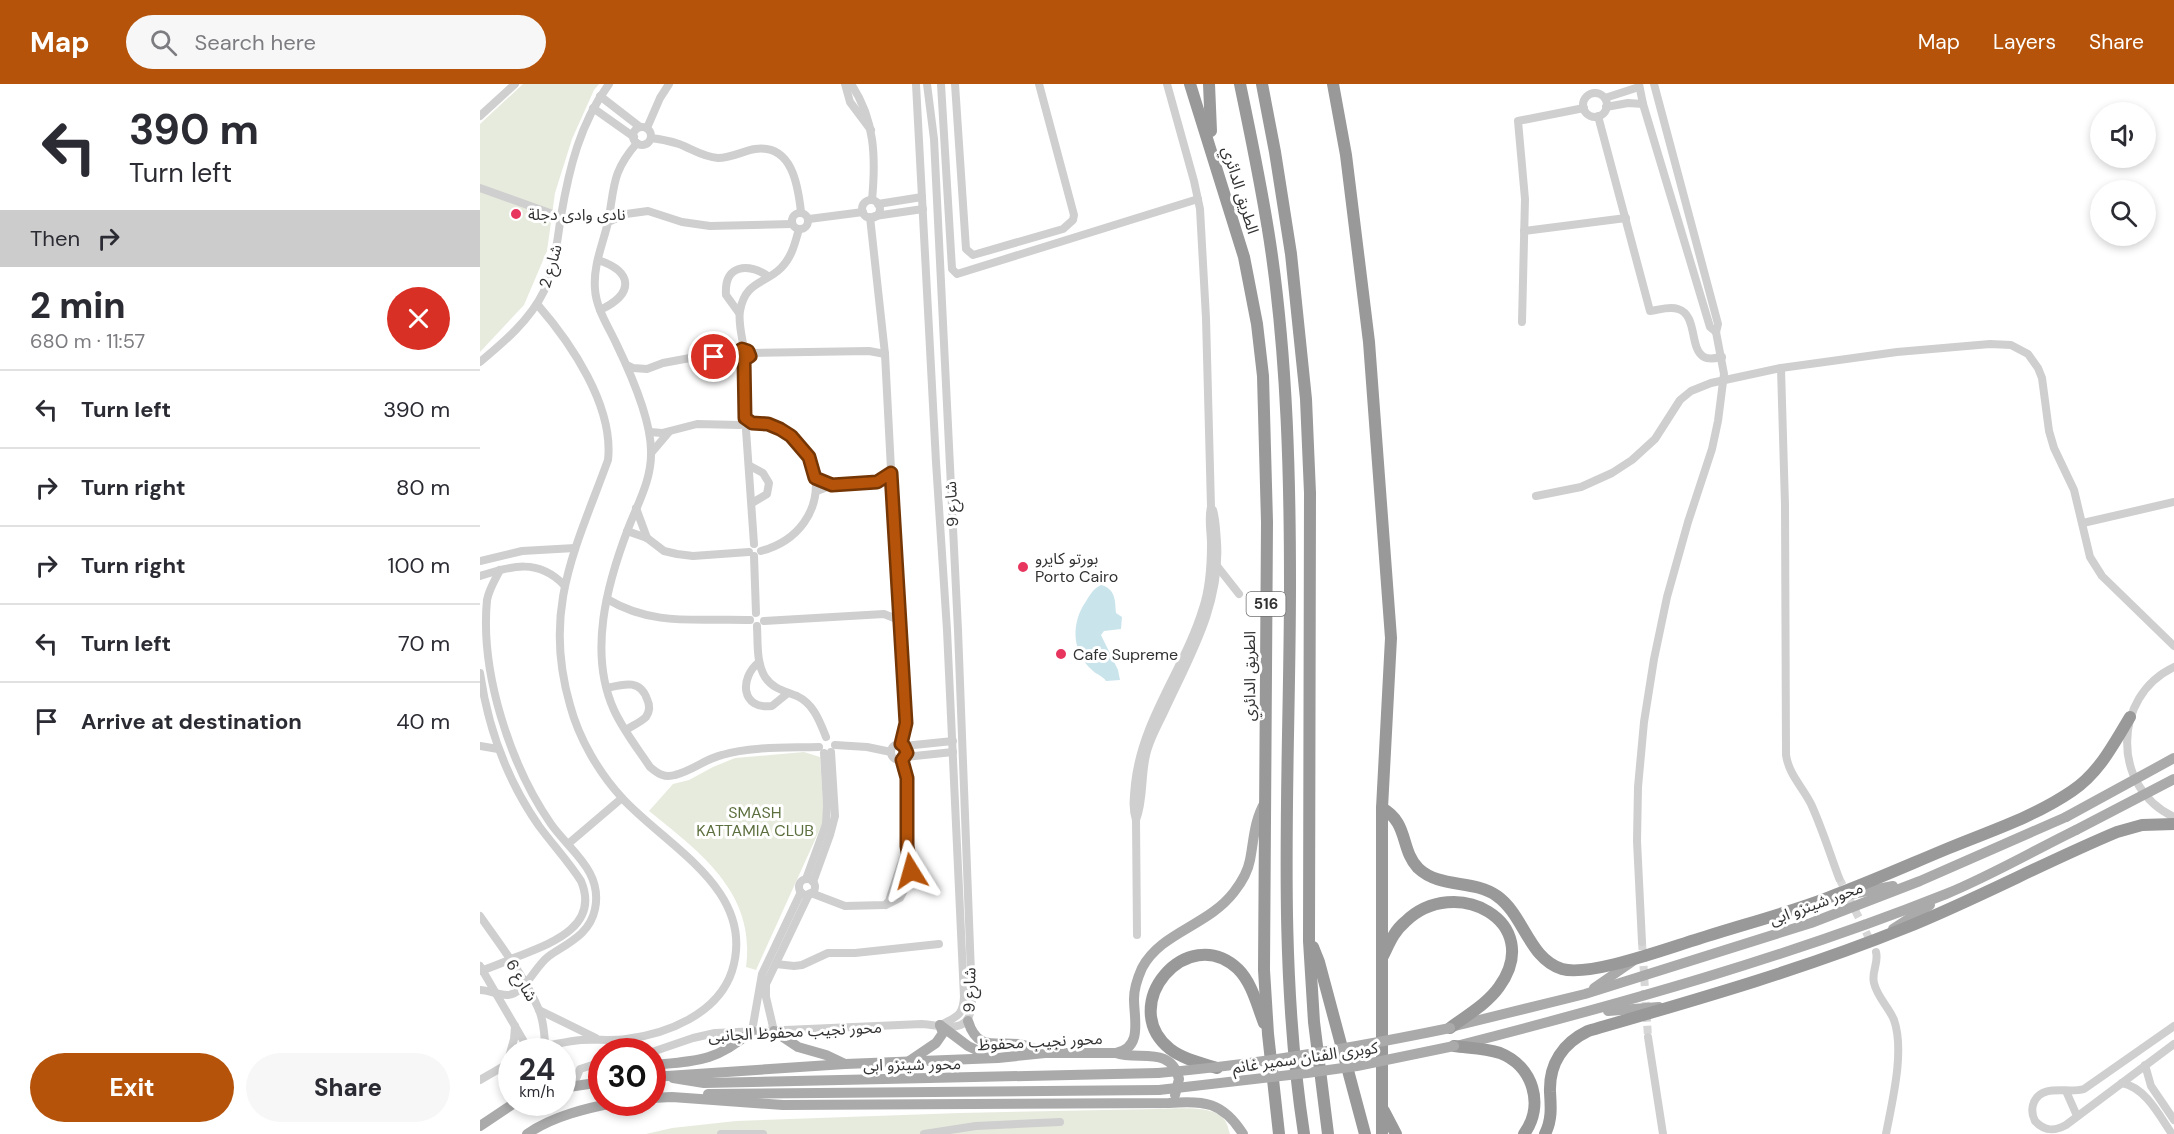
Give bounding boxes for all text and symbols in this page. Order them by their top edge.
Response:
search box [126,15,546,69]
text: Map [30,24,90,61]
icon: search [147,26,180,59]
text: Search here [195,28,316,57]
text: Map [1918,28,1960,56]
text: Layers [1993,28,2056,56]
text: Share [2089,28,2144,56]
text: 390 m [129,102,259,157]
map controls [2090,102,2156,246]
button: sound [2090,102,2156,168]
icon: left [30,108,108,186]
street label: الطريق الدائري [1216,144,1264,237]
text: Turn left [129,155,232,190]
button: search [2090,180,2156,246]
place label: نادى وادى دجلة [528,204,626,225]
marker: نادى وادى دجلة [509,207,523,221]
icon: right [92,222,125,255]
text: Then [30,224,80,253]
street label: شارع 2 [534,242,569,291]
text: 2 min [30,282,126,329]
button: close [387,287,450,350]
text: 680 m · 11:57 [30,328,145,354]
pin [688,331,739,382]
icon: arrive [697,340,730,373]
icon: left [30,393,63,426]
text: Turn left [81,395,171,424]
text: 390 m [383,395,450,424]
icon: right [30,471,63,504]
text: Turn right [81,473,186,502]
text: 80 m [396,473,450,502]
street label: شارع 9 [940,481,965,527]
place label: بورتو كايرو Porto Cairo [1035,548,1118,587]
icon: right [30,549,63,582]
text: Turn right [81,551,186,580]
text: 100 m [388,551,450,580]
marker: بورتو كايرو Porto Cairo [1016,560,1030,574]
road number: 516 [1246,592,1286,616]
icon: left [30,627,63,660]
text: Turn left [81,629,171,658]
text: 70 m [398,629,450,658]
street label: الطريق الدائري [1239,631,1262,721]
place label: Cafe Supreme [1073,644,1178,665]
marker: Cafe Supreme [1054,647,1068,661]
icon: arrive [30,705,63,738]
text: Arrive at destination [81,707,302,736]
text: 40 m [396,707,450,736]
park label: SMASH KATTAMIA CLUB [696,802,814,841]
position arrow [879,839,943,903]
street label: محور شينزو ابى [1767,877,1866,930]
street label: شارع 6 [499,955,542,1006]
street label: شارع 9 [959,967,982,1013]
street label: محور نجيب محفوظ الجانبى [708,1016,882,1047]
street label: محور نجيب محفوظ [977,1028,1103,1055]
street label: كوبرى الفنان سمير غانم [1231,1037,1380,1080]
speed limit sign: 30 [588,1038,666,1116]
text: 24 [519,1050,555,1089]
button: Exit [30,1053,234,1122]
button: Share [246,1053,450,1122]
street label: محور شينزو ابى [863,1053,961,1076]
text: km/h [519,1082,555,1102]

